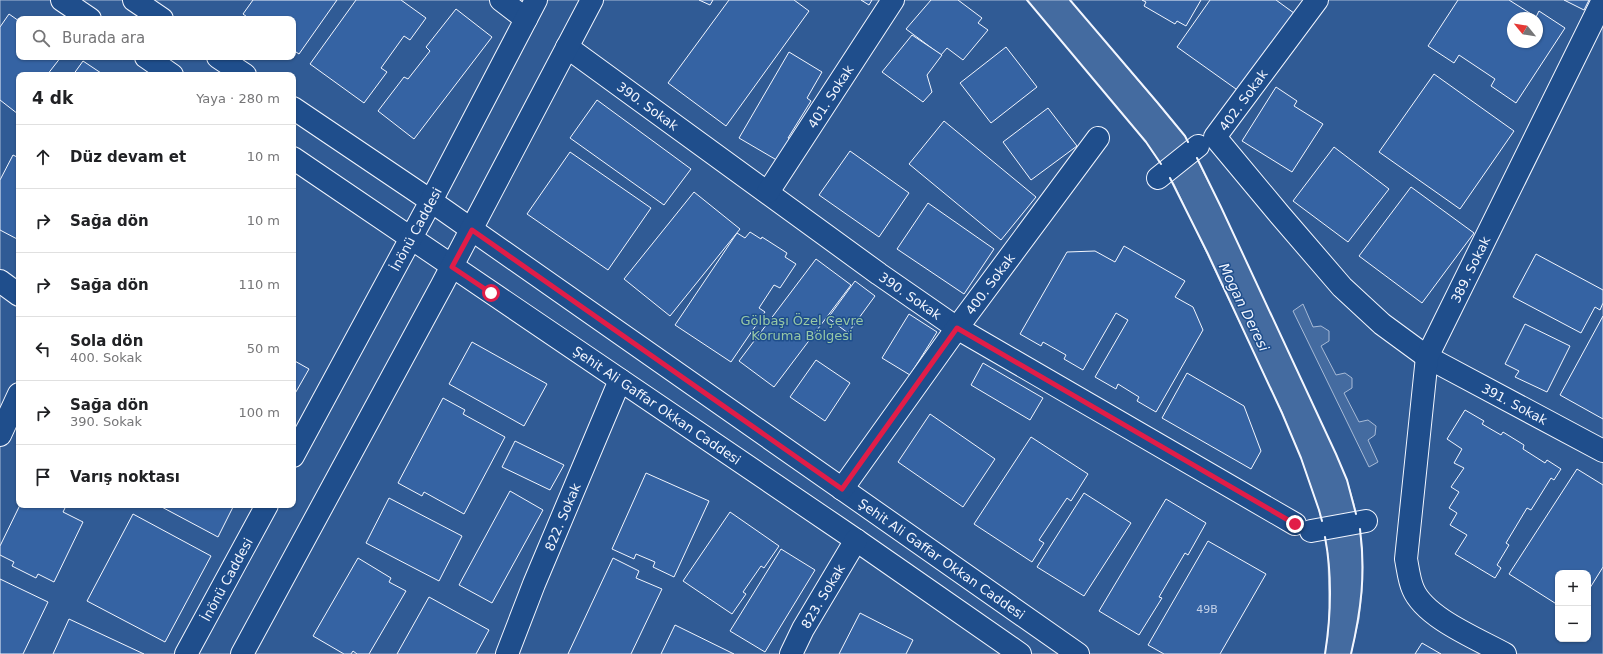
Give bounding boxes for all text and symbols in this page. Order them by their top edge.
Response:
north arrow [1507,12,1543,48]
search box [16,16,296,60]
icon: search [30,27,52,49]
text: Burada ara [62,29,145,47]
street label: 401. Sokak [805,62,857,131]
street label: 402. Sokak [1216,66,1271,134]
street label: 390. Sokak [614,79,682,134]
text: 4 dk [32,88,73,108]
text: Yaya · 280 m [196,91,280,106]
icon: ahead [32,146,54,168]
text: Düz devam et [70,148,186,166]
text: 10 m [247,149,280,164]
street label: İnönü Caddesi [388,185,445,274]
icon: right [32,210,54,232]
text: Sağa dön [70,212,149,230]
text: 10 m [247,213,280,228]
street label: 389. Sokak [1448,234,1493,305]
street label: 400. Sokak [963,250,1018,317]
water label: Mogan Deresi [1216,260,1272,354]
street label: 390. Sokak [876,269,944,323]
icon: right [32,274,54,296]
text: Sağa dön [70,276,149,294]
text: 110 m [238,277,280,292]
route start [482,284,500,302]
park label: Gölbaşı Özel Çevre Koruma Bölgesi [741,312,864,343]
text: Sola dön [70,332,143,350]
icon: left [32,338,54,360]
text: 50 m [247,341,280,356]
street label: Şehit Ali Gaffar Okkan Caddesi [570,343,744,468]
text: 400. Sokak [70,350,142,365]
street label: 391. Sokak [1479,381,1550,428]
text: Sağa dön [70,396,149,414]
icon: right [32,402,54,424]
text: 100 m [238,405,280,420]
text: 390. Sokak [70,414,142,429]
icon: arrive [32,466,54,488]
text: Varış noktası [70,468,180,486]
street label: 822. Sokak [542,480,584,553]
street label: Şehit Ali Gaffar Okkan Caddesi [855,496,1028,622]
route end [1286,515,1304,533]
street label: İnönü Caddesi [198,535,256,624]
street label: 823. Sokak [798,561,848,631]
map controls [1555,570,1591,642]
button: + [1555,570,1591,606]
house number: 49B [1196,603,1218,616]
button: − [1555,606,1591,642]

